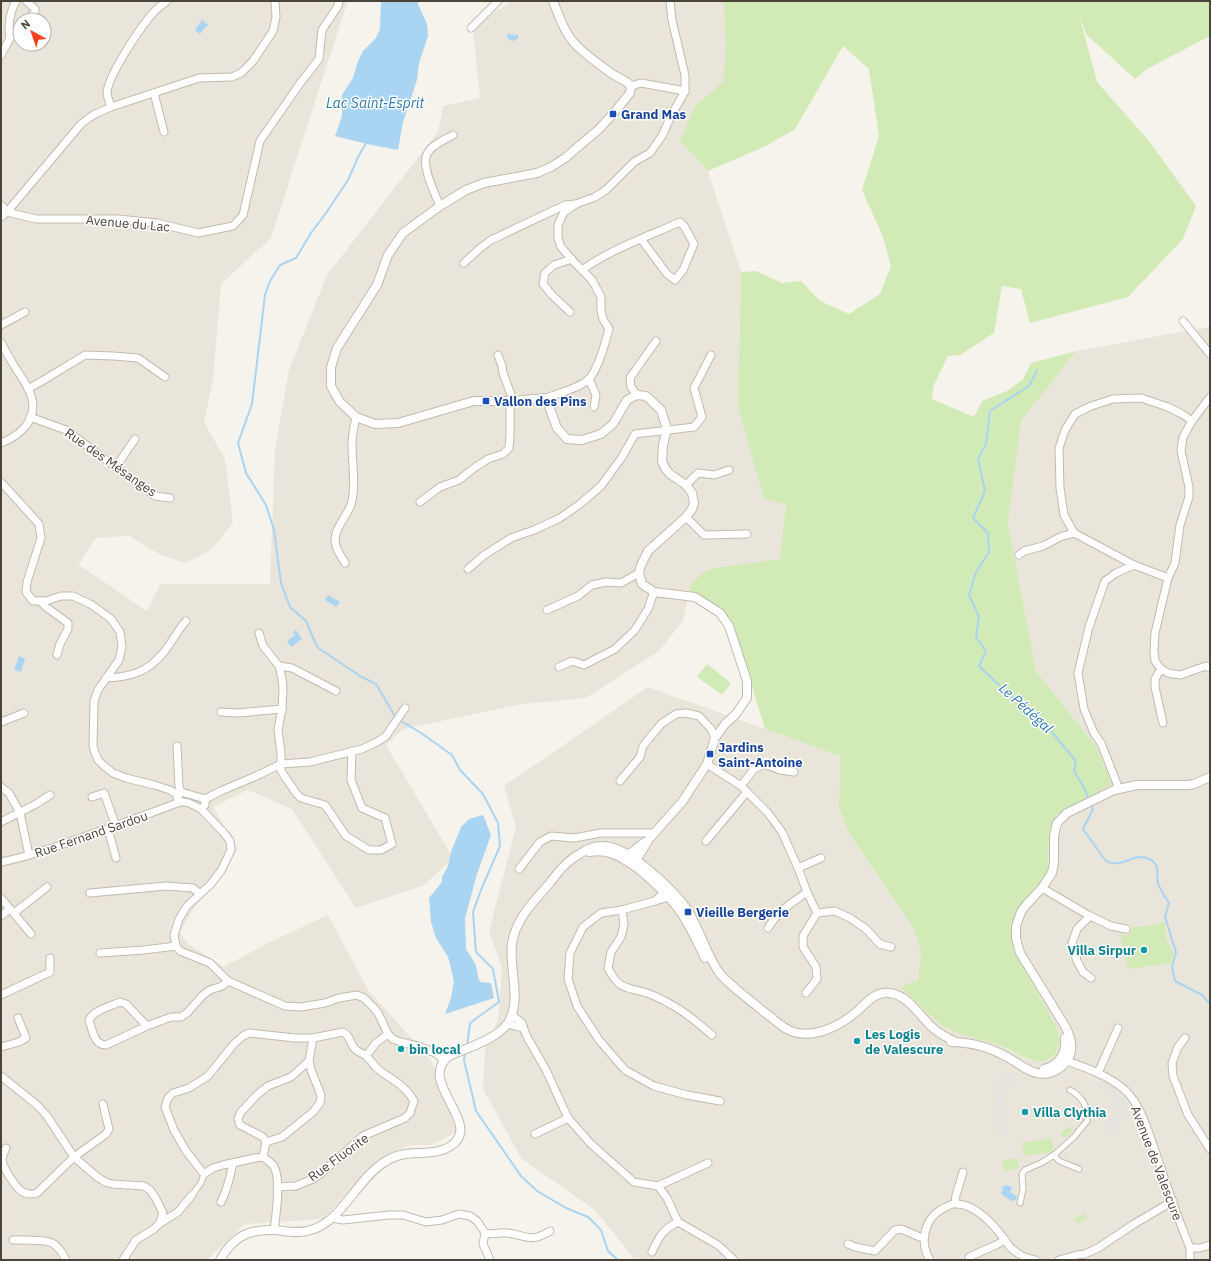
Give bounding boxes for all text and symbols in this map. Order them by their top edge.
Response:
north arrow [12,12,52,52]
text: N [18,16,33,32]
water label: Lac Saint-Esprit [326,94,425,112]
place label: Grand Mas [621,106,687,123]
marker: Grand Mas [608,109,618,119]
street label: Avenue du Lac [85,211,171,236]
place label: Vallon des Pins [494,393,587,410]
marker: Vallon des Pins [481,396,491,406]
street label: Rue des Mésanges [61,424,160,501]
water label: Le Pédégal [995,679,1057,737]
place label: Jardins Saint-Antoine [718,739,803,771]
marker: Jardins Saint-Antoine [705,749,715,759]
street label: Rue Fernand Sardou [32,807,150,862]
place label: Vieille Bergerie [696,904,789,921]
marker: Vieille Bergerie [683,907,693,917]
place label: Villa Sirpur [1068,942,1136,959]
marker: Villa Sirpur [1139,945,1149,955]
place label: Les Logis de Valescure [865,1026,943,1058]
marker: Les Logis de Valescure [852,1036,862,1046]
place label: bin local [409,1041,461,1058]
marker: bin local [396,1044,406,1054]
street label: Avenue de Valescure [1127,1103,1186,1223]
place label: Villa Clythia [1033,1104,1107,1121]
marker: Villa Clythia [1020,1107,1030,1117]
street label: Rue Fluorite [305,1130,372,1185]

